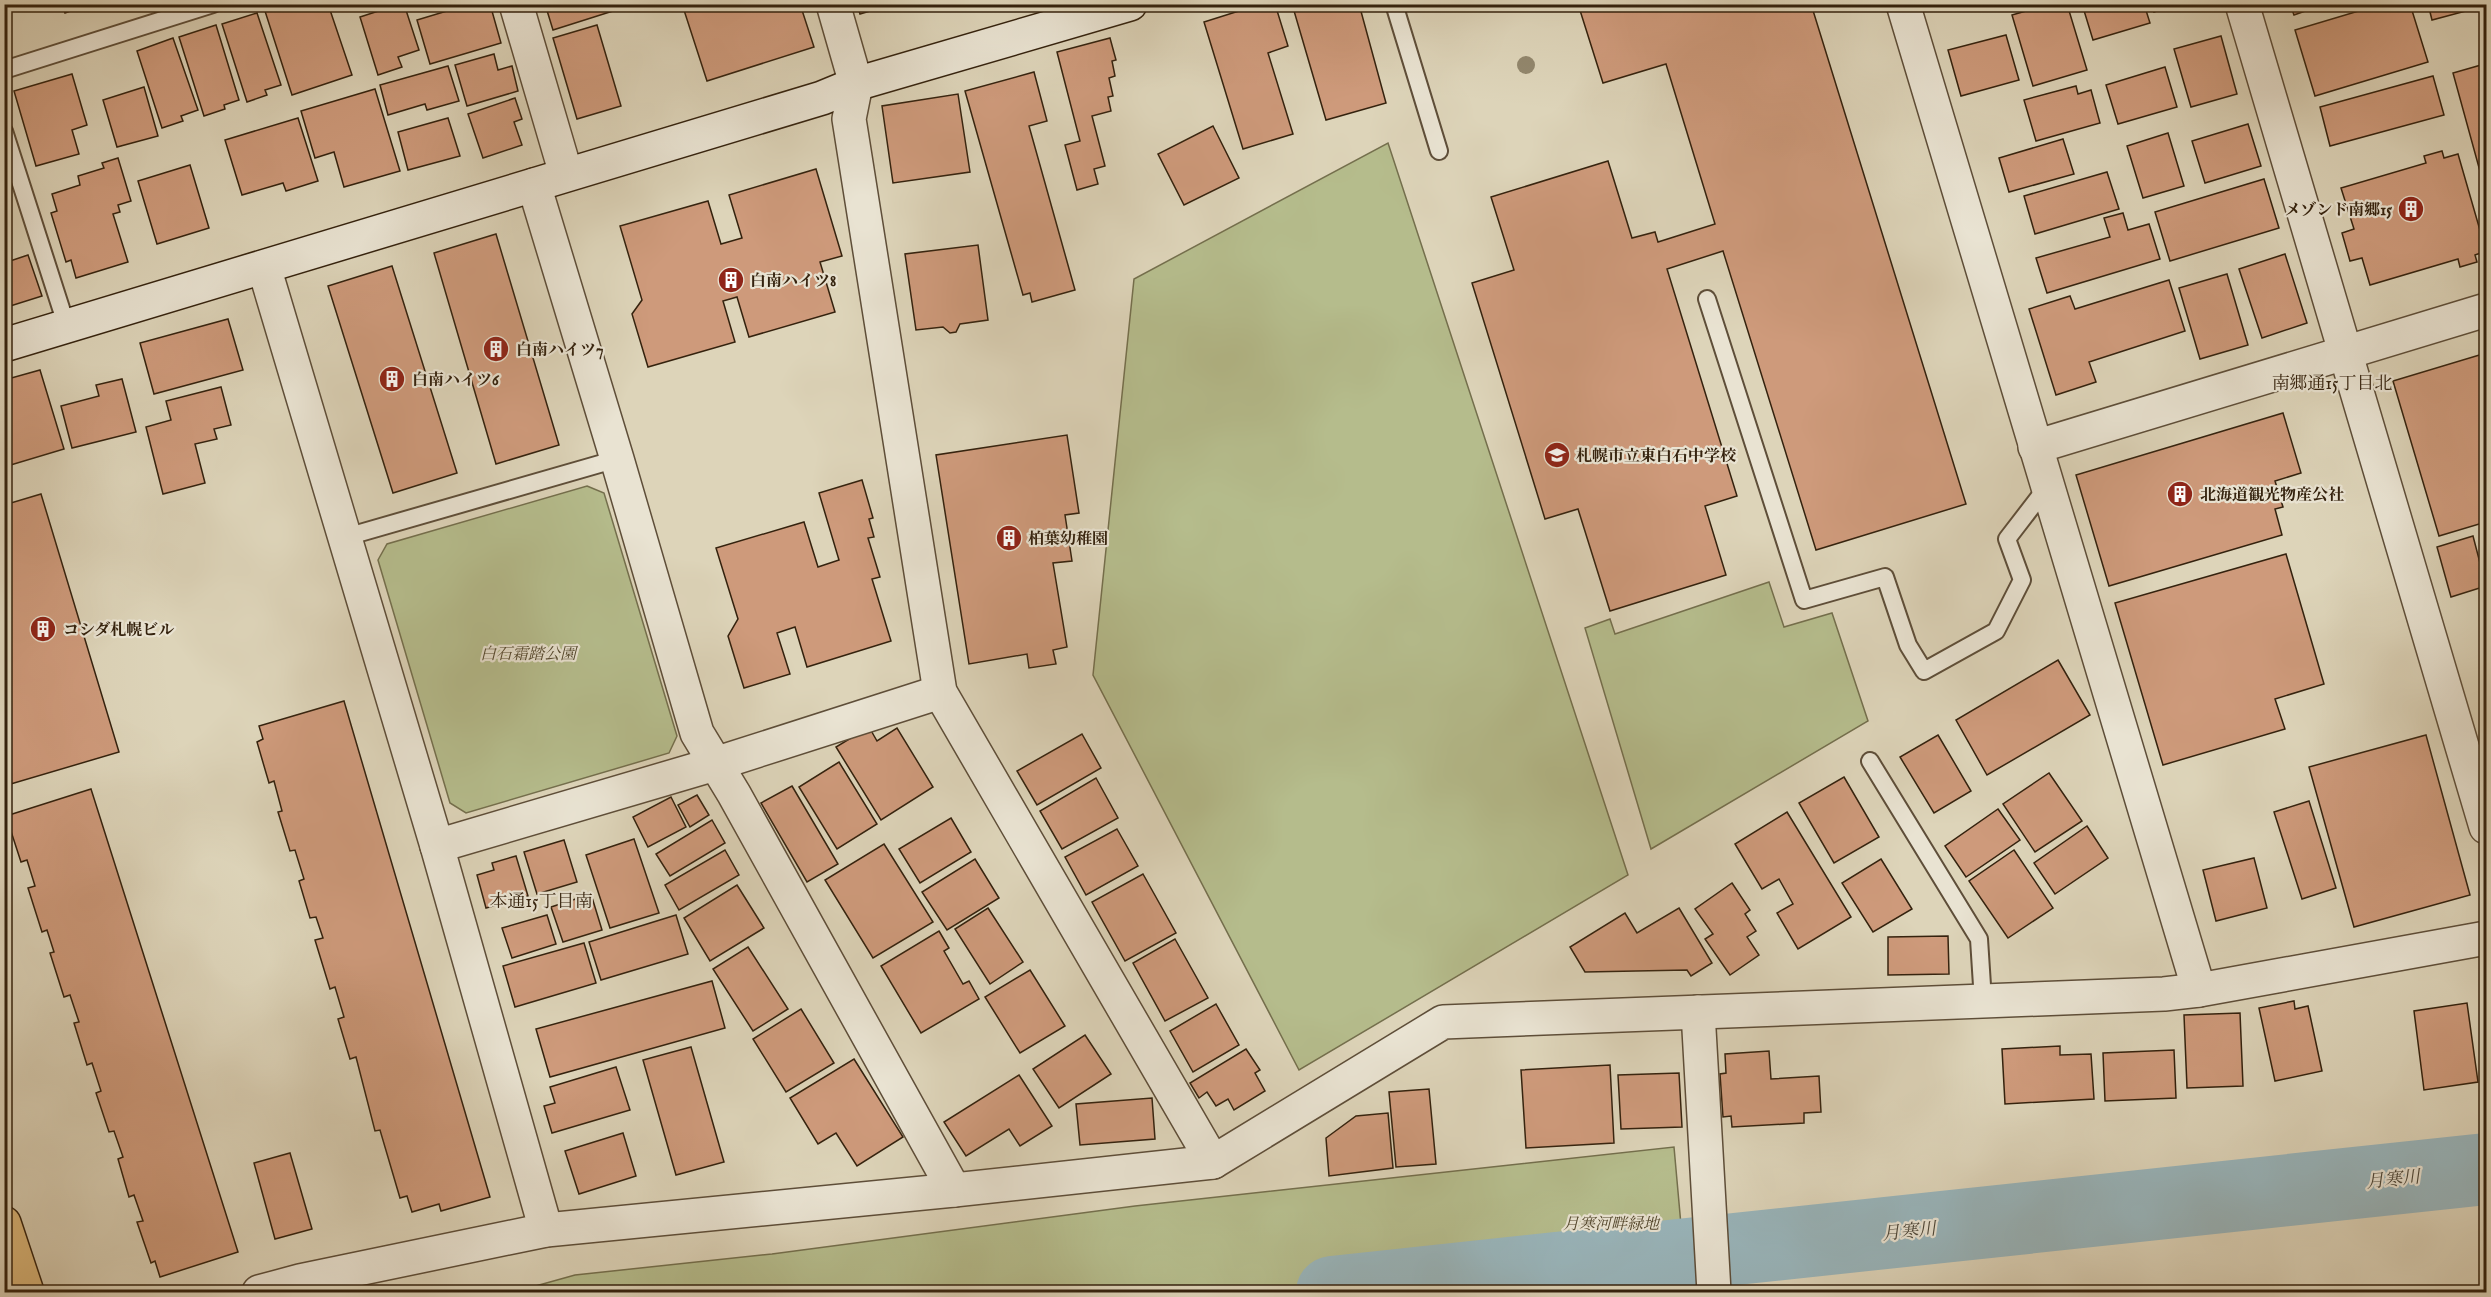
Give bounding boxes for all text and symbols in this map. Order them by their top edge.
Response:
building icon: メゾンド南郷15 [2396,194,2426,224]
place label: メゾンド南郷15 [2285,201,2392,221]
building icon: 白南ハイツ8 [716,265,746,295]
place label: 白南ハイツ8 [750,272,836,292]
building icon: 白南ハイツ7 [481,334,511,364]
place label: 白南ハイツ7 [516,341,604,361]
building icon: 白南ハイツ6 [377,364,407,394]
place label: 白南ハイツ6 [412,371,500,391]
district label: 南郷通15丁目北 [2271,373,2393,396]
school or university icon: 札幌市立東白石中学校 [1542,440,1572,470]
place label: 札幌市立東白石中学校 [1576,447,1737,467]
building icon: 北海道観光物産公社 [2165,479,2195,509]
place label: 北海道観光物産公社 [2200,486,2344,506]
building icon: 柏葉幼稚園 [994,523,1024,553]
place label: 柏葉幼稚園 [1028,530,1108,550]
building icon: コシダ札幌ビル [28,614,58,644]
place label: コシダ札幌ビル [63,621,174,641]
park label: 白石霜踏公園 [480,645,579,665]
district label: 本通15丁目南 [489,891,593,914]
water label: 月寒川 [2365,1166,2423,1195]
park label: 月寒河畔緑地 [1563,1215,1661,1235]
water label: 月寒川 [1881,1218,1939,1247]

